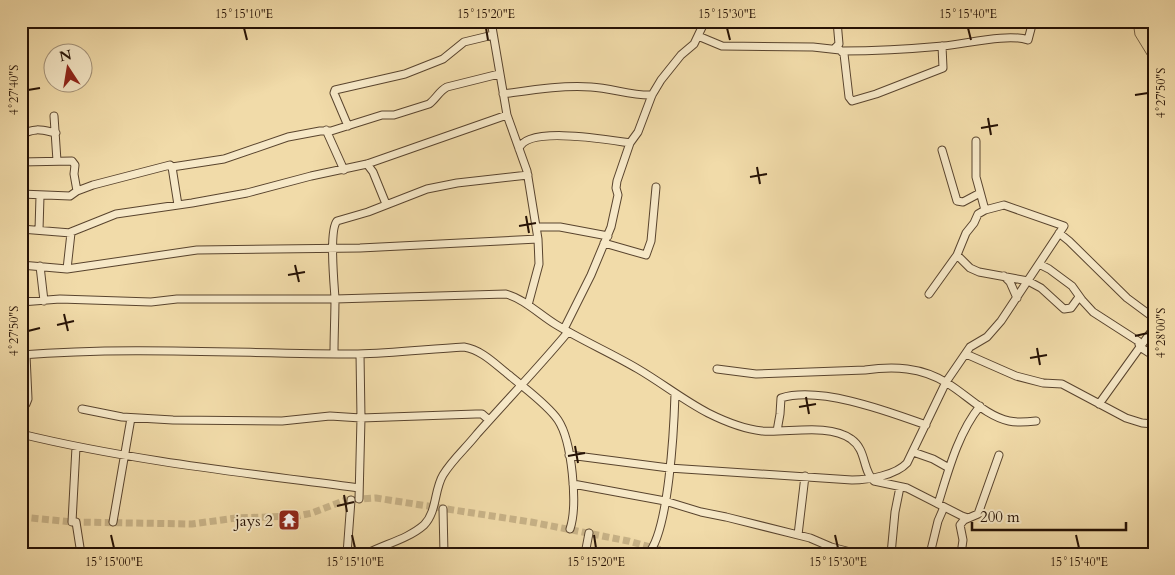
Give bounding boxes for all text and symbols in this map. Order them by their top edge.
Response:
text: 15°15'10"E [215,6,273,22]
text: 15°15'20"E [457,6,515,22]
text: 15°15'30"E [698,6,756,22]
text: 15°15'40"E [939,6,997,22]
north arrow [42,42,92,92]
text: N [57,45,73,66]
text: 4°27'40"S [6,65,22,115]
text: 4°27'50"S [1153,68,1169,118]
text: 4°27'50"S [6,306,22,356]
text: 4°28'00"S [1153,308,1169,358]
scale bar [972,500,1126,532]
text: 200 m [980,507,1020,527]
temple icon: jays 2 [277,508,301,532]
place label: jays 2 [233,510,273,532]
text: 15°15'00"E [85,554,143,570]
text: 15°15'10"E [326,554,384,570]
text: 15°15'20"E [567,554,625,570]
text: 15°15'30"E [809,554,867,570]
text: 15°15'40"E [1050,554,1108,570]

